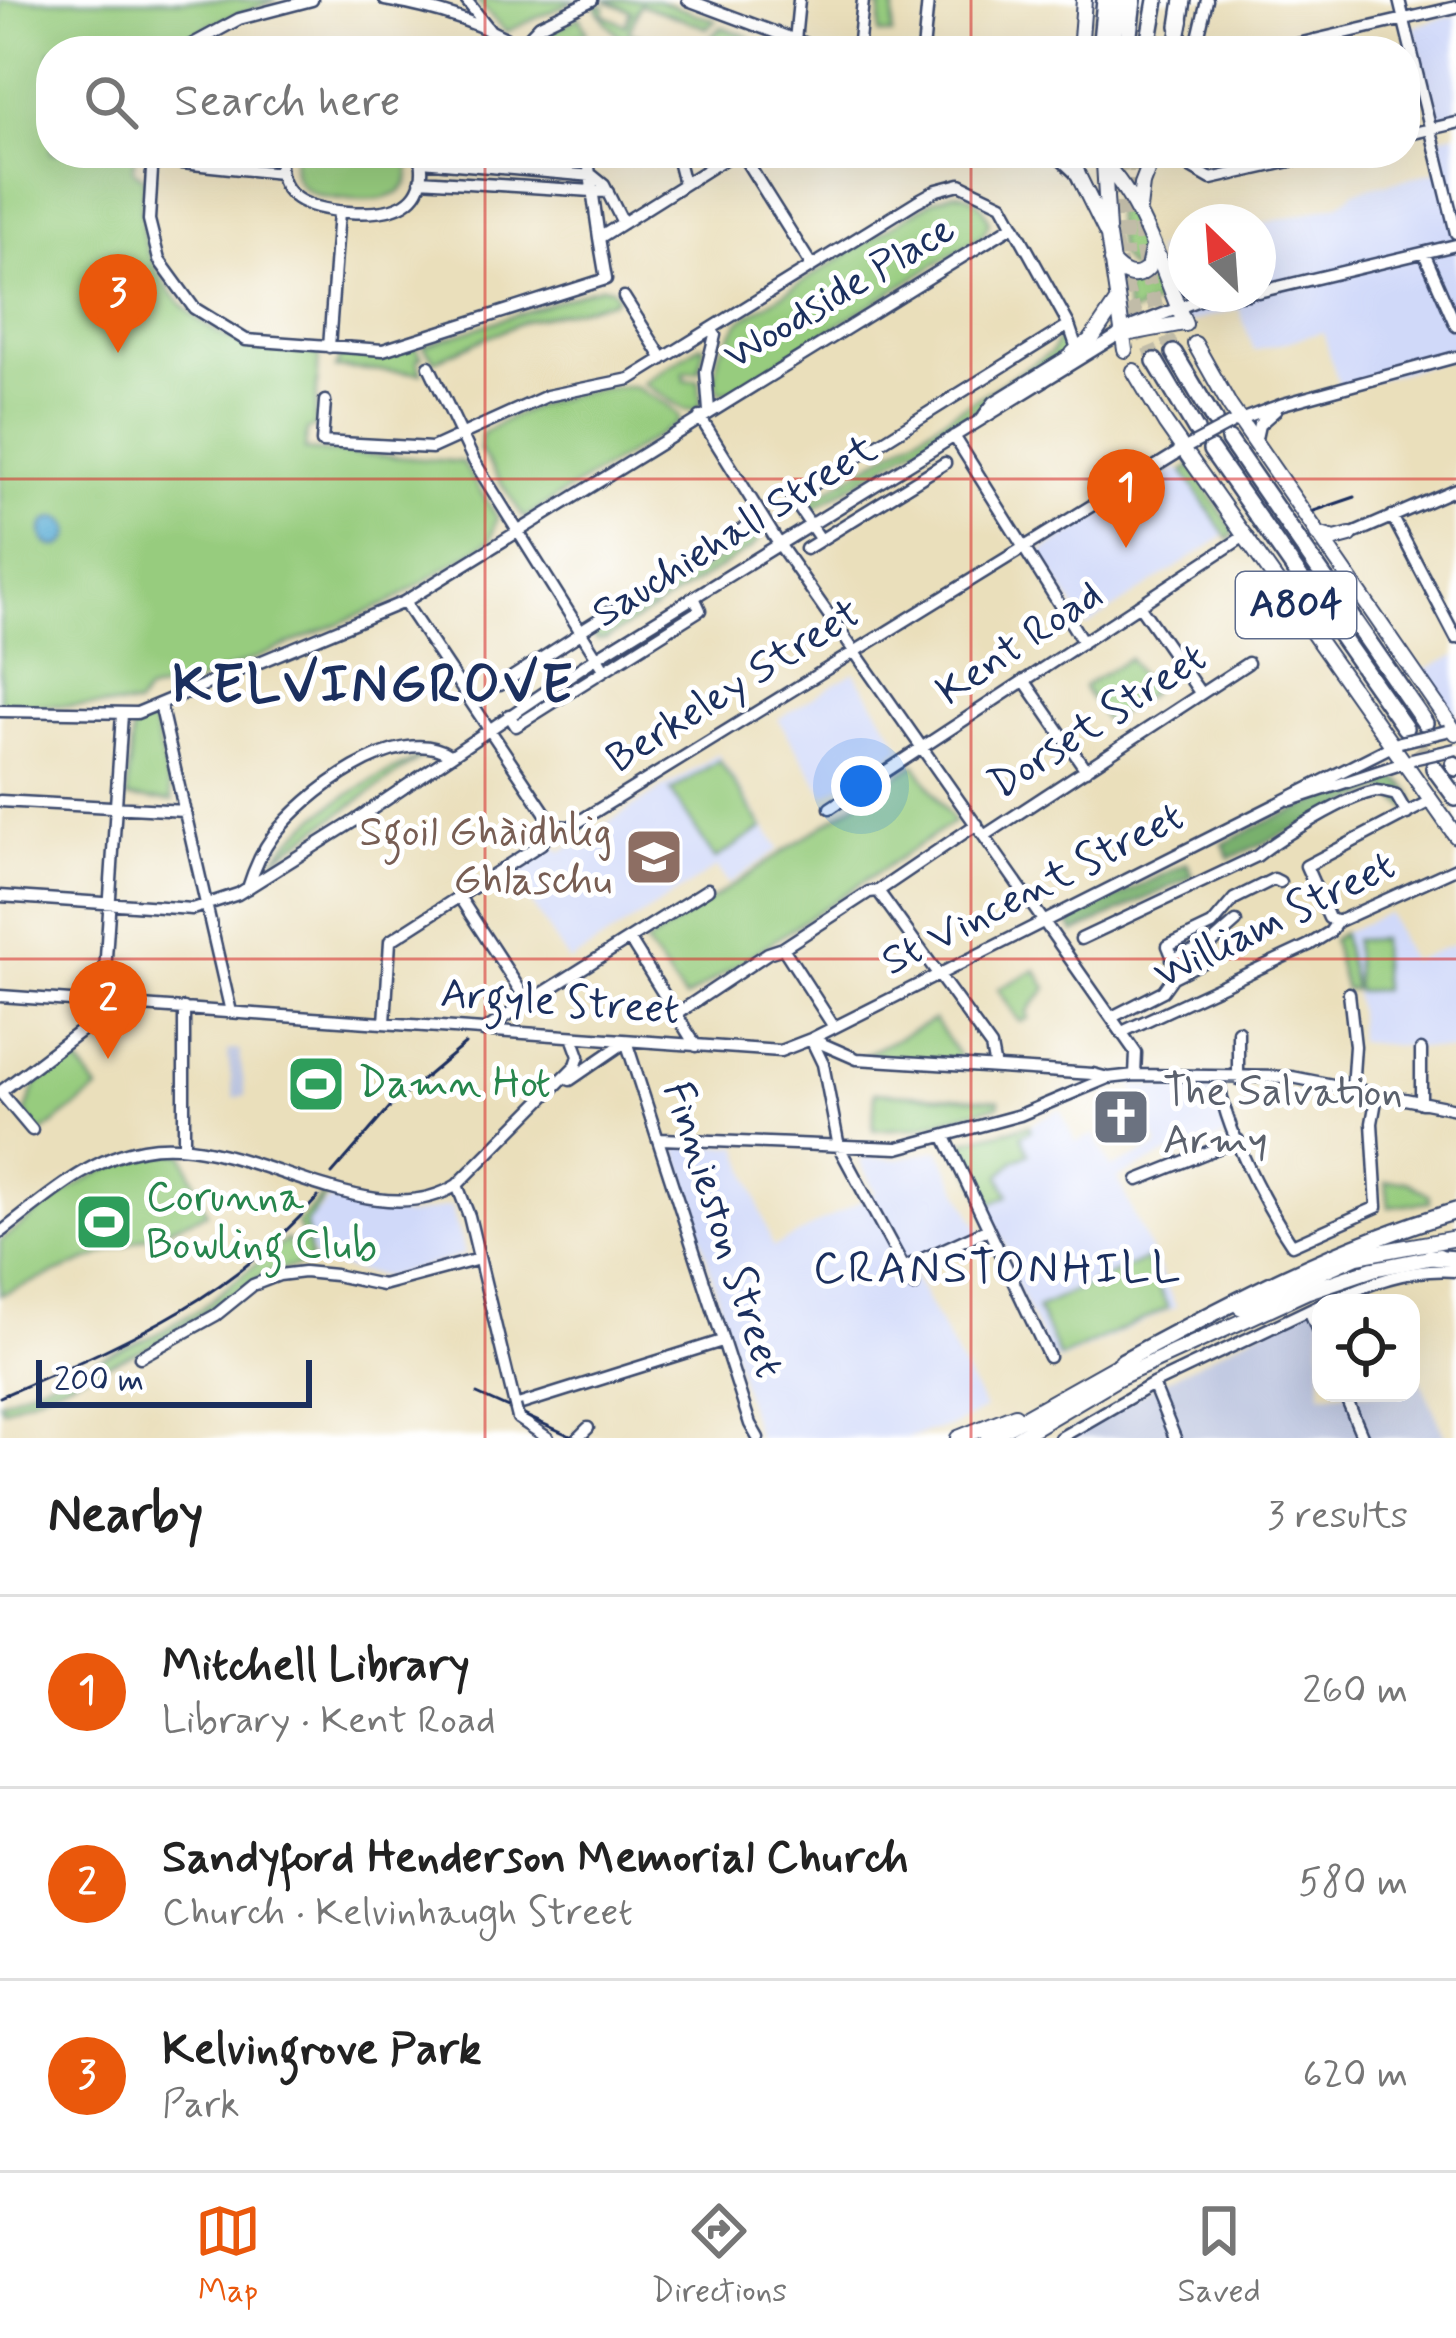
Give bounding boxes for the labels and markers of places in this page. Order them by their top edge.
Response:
pin: 3 [79,254,157,353]
pin: 1 [1087,449,1165,548]
place label: Sgoil Ghàidhlig Ghlaschu [359,806,612,909]
school or university icon: Sgoil Ghàidhlig Ghlaschu [623,826,685,888]
pin: 2 [69,960,147,1059]
sports icon: Damn Hot [285,1053,347,1115]
place label: Damn Hot [358,1057,551,1112]
place label: The Salvation Army [1163,1066,1403,1169]
church icon: The Salvation Army [1090,1086,1152,1148]
place label: Corunna Bowling Club [146,1171,377,1278]
sports icon: Corunna Bowling Club [73,1191,135,1253]

